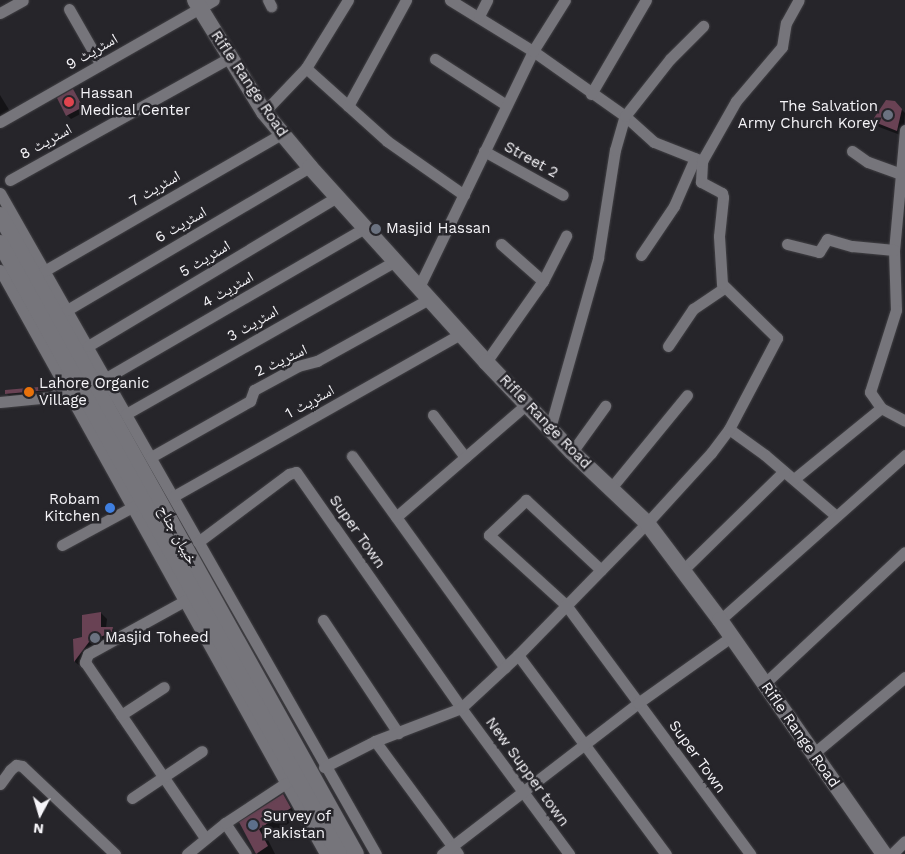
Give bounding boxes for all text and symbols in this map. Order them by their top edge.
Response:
street label: Rifle Range Road [207,27,291,141]
street label: اسٹریٹ 9 [63,30,121,74]
place label: Hassan Medical Center [80,84,191,119]
marker: Hassan Medical Center [62,95,76,109]
place label: The Salvation Army Church Korey [737,97,878,132]
marker: The Salvation Army Church Korey [882,109,894,121]
street label: اسٹریٹ 8 [17,120,75,164]
street label: Street 2 [501,138,561,182]
street label: اسٹریٹ 7 [126,167,184,211]
street label: اسٹریٹ 6 [152,203,210,247]
place label: Masjid Hassan [386,220,491,238]
marker: Masjid Hassan [370,223,382,235]
street label: اسٹریٹ 5 [176,237,234,281]
street label: اسٹریٹ 4 [199,268,257,312]
street label: اسٹریٹ 3 [224,302,282,346]
street label: اسٹریٹ 2 [252,341,310,381]
street label: Rifle Range Road [495,371,595,473]
place label: Lahore Organic Village [39,374,149,409]
street label: اسٹریٹ 1 [282,381,338,423]
marker: Lahore Organic Village [23,386,35,398]
place label: Robam Kitchen [44,490,100,525]
street label: Super Town [325,492,389,572]
marker: Robam Kitchen [104,502,116,514]
street label: خیبان جناح [154,503,200,567]
place label: Masjid Toheed [105,629,209,647]
marker: Masjid Toheed [89,632,101,644]
street label: Rifle Range Road [757,679,843,791]
street label: New Supper town [481,714,573,830]
street label: Super Town [664,717,730,797]
north arrow [15,789,65,839]
place label: Survey of Pakistan [263,807,332,842]
marker: Survey of Pakistan [247,819,259,831]
text: N [32,820,44,837]

